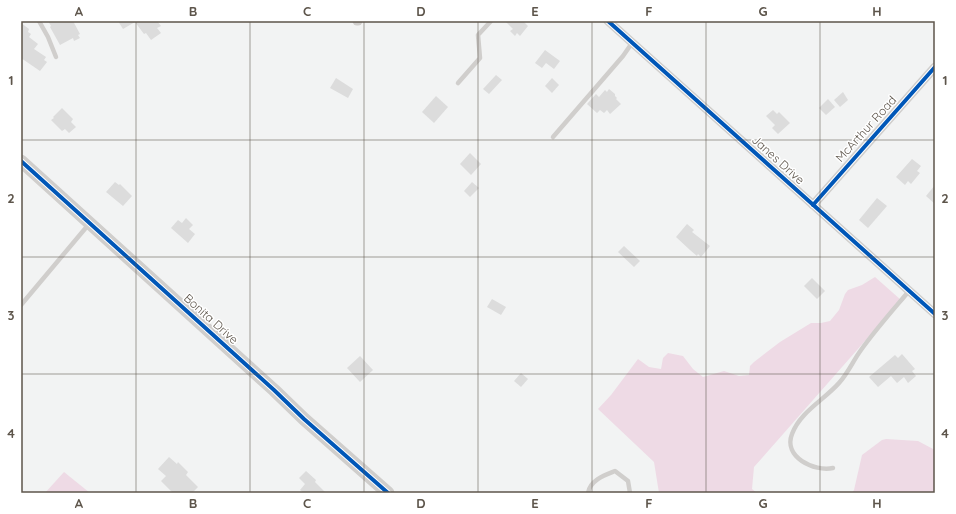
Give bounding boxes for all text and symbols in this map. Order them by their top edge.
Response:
text: A [75,3,84,19]
text: B [189,3,197,19]
text: C [303,3,311,19]
text: D [416,3,426,19]
text: E [531,3,539,19]
text: F [645,3,653,19]
text: G [758,3,768,19]
text: H [872,3,882,19]
text: 1 [8,72,14,88]
text: 1 [942,72,948,88]
street label: McArthur Road [832,92,899,165]
street label: Janes Drive [749,132,808,187]
text: 2 [7,190,15,206]
text: 2 [941,190,949,206]
street label: Bonita Drive [181,290,242,347]
text: 3 [8,307,15,323]
text: 3 [942,307,949,323]
text: 4 [7,425,15,441]
text: 4 [941,425,949,441]
text: A [75,495,84,511]
text: B [189,495,197,511]
text: C [303,495,311,511]
text: D [416,495,426,511]
text: E [531,495,539,511]
text: F [645,495,653,511]
text: G [758,495,768,511]
text: H [872,495,882,511]

